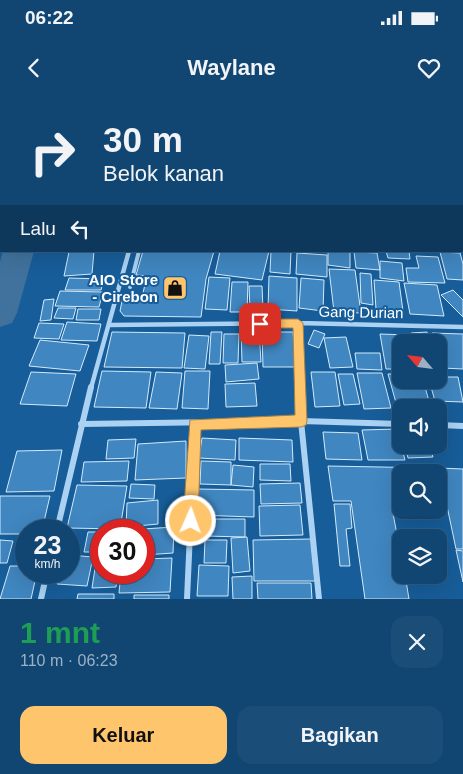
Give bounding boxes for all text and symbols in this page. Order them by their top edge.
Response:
text: 06:22 [25,7,74,28]
icon: back [20,54,48,82]
icon: heart [415,54,443,82]
text: Waylane [187,55,276,80]
icon: right [20,120,85,185]
text: 30 m [103,120,183,159]
text: Belok kanan [103,161,224,186]
icon: left [66,215,94,243]
text: Lalu [20,218,56,239]
place label: AIO Store - Cirebon [89,271,158,305]
shop icon: AIO Store - Cirebon [162,275,188,301]
pin [239,303,281,345]
street label: Gang Durian [318,303,404,321]
icon: arrive [246,310,274,338]
north arrow [392,334,448,389]
map controls [392,334,447,584]
button: sound [392,399,447,454]
button: search [392,464,447,519]
position arrow [164,494,216,546]
speed limit sign: 30 [90,519,155,584]
button: layers [392,529,447,584]
text: 23 [34,531,61,559]
text: km/h [34,557,61,571]
text: 1 mnt [20,616,100,649]
button: close [391,616,443,668]
text: 110 m · 06:23 [20,652,118,669]
button: Keluar [20,706,227,764]
button: Bagikan [237,706,443,764]

